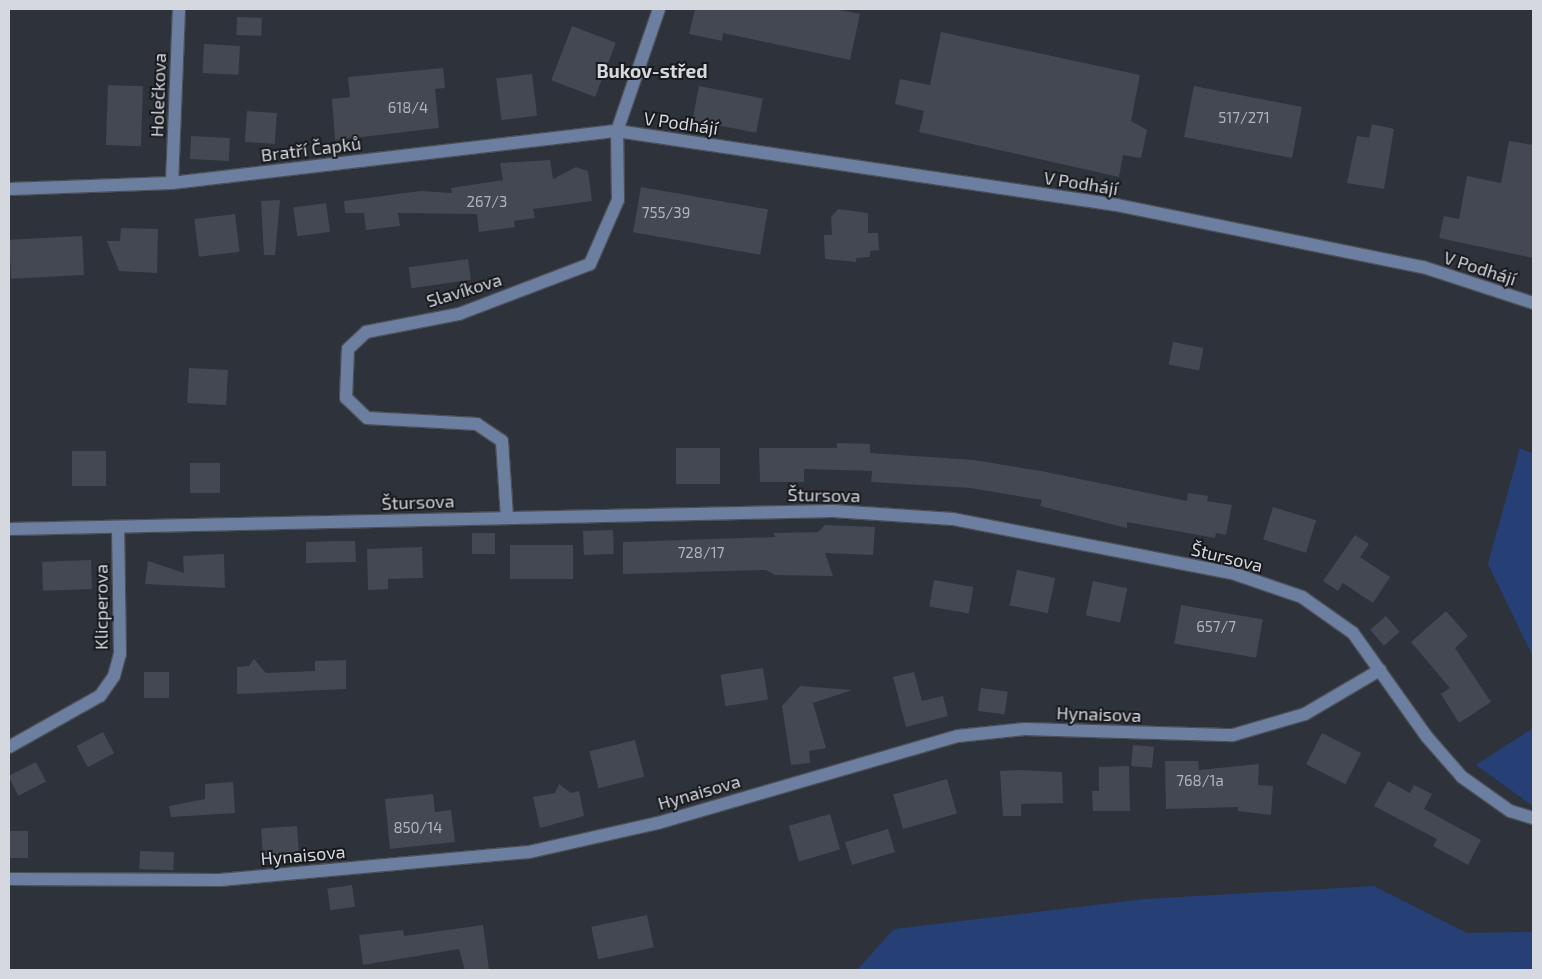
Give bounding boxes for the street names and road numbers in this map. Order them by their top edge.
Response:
street label: Holečkova [146,52,170,138]
street label: V Podhájí [642,107,720,139]
street label: Bratří Čapků [260,132,362,166]
street label: V Podhájí [1042,166,1120,200]
street label: V Podhájí [1441,246,1519,290]
street label: Slavíkova [424,268,504,312]
street label: Štursova [787,484,861,506]
street label: Štursova [381,490,455,514]
street label: Štursova [1189,538,1265,576]
street label: Klicperova [90,564,112,650]
street label: Hynaisova [1056,702,1142,726]
street label: Hynaisova [655,770,743,814]
street label: Hynaisova [260,841,346,869]

